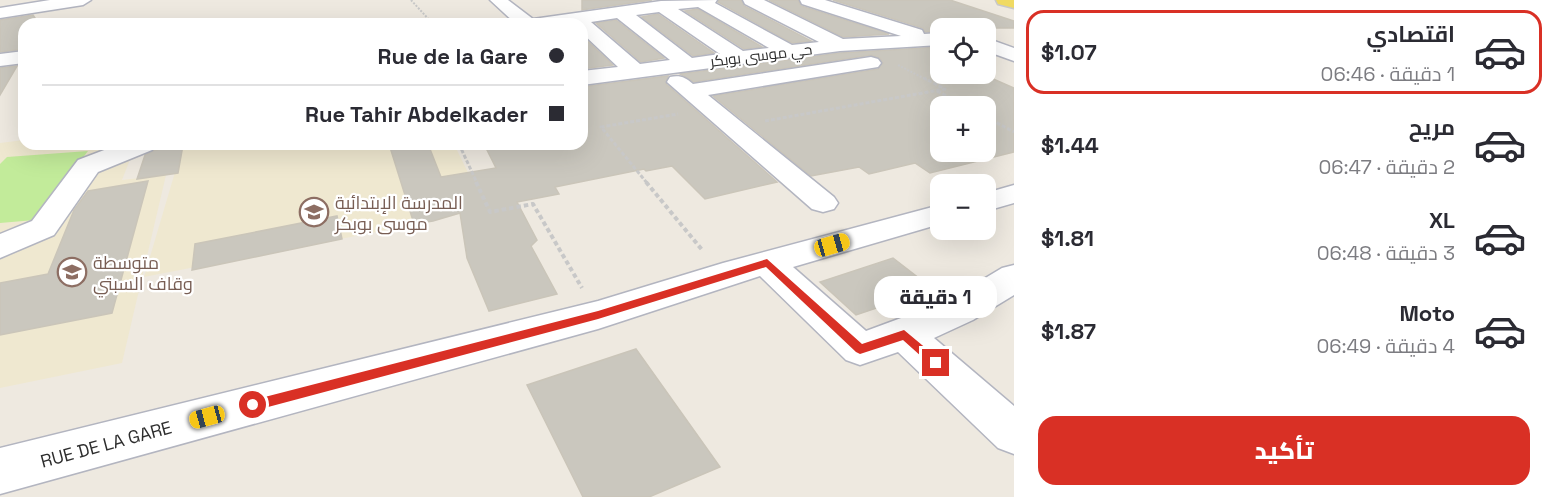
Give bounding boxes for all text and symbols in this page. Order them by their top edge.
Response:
map controls [930,18,996,240]
button: locate [930,18,996,84]
text: اقتصادي [1366,20,1455,48]
icon: car [1473,25,1527,79]
text: $1.07 [1041,38,1097,66]
street label: حي موسى بوبكر [708,39,814,74]
text: Rue de la Gare [377,42,528,70]
text: 1 دقيقة · 06:46 [1321,61,1455,87]
button: + [930,96,996,162]
text: Rue Tahir Abdelkader [305,100,528,128]
text: مريح [1409,113,1455,141]
icon: car [1473,118,1527,172]
text: $1.44 [1041,131,1099,159]
text: 2 دقيقة · 06:47 [1318,154,1455,180]
button: − [930,174,996,240]
place label: المدرسة الإبتدائية موسى بوبكر [334,191,463,235]
school or university icon: المدرسة الإبتدائية موسى بوبكر [298,196,330,228]
text: XL [1429,206,1455,234]
icon: car [1473,211,1527,265]
text: $1.81 [1041,224,1094,252]
car [812,231,852,259]
text: 3 دقيقة · 06:48 [1317,240,1455,266]
place label: متوسطة وقاف السبتي [93,251,193,298]
school or university icon: متوسطة وقاف السبتي [56,256,88,288]
callout: 1 دقيقة [874,276,998,318]
text: 1 دقيقة [899,284,972,310]
text: Moto [1399,299,1455,327]
icon: car [1473,304,1527,358]
text: $1.87 [1041,317,1096,345]
text: 4 دقيقة · 06:49 [1316,333,1455,359]
route end [922,349,949,376]
route start [239,391,266,418]
car [187,404,227,430]
street label: RUE DE LA GARE [38,415,174,473]
button: تأكيد [1038,416,1530,485]

